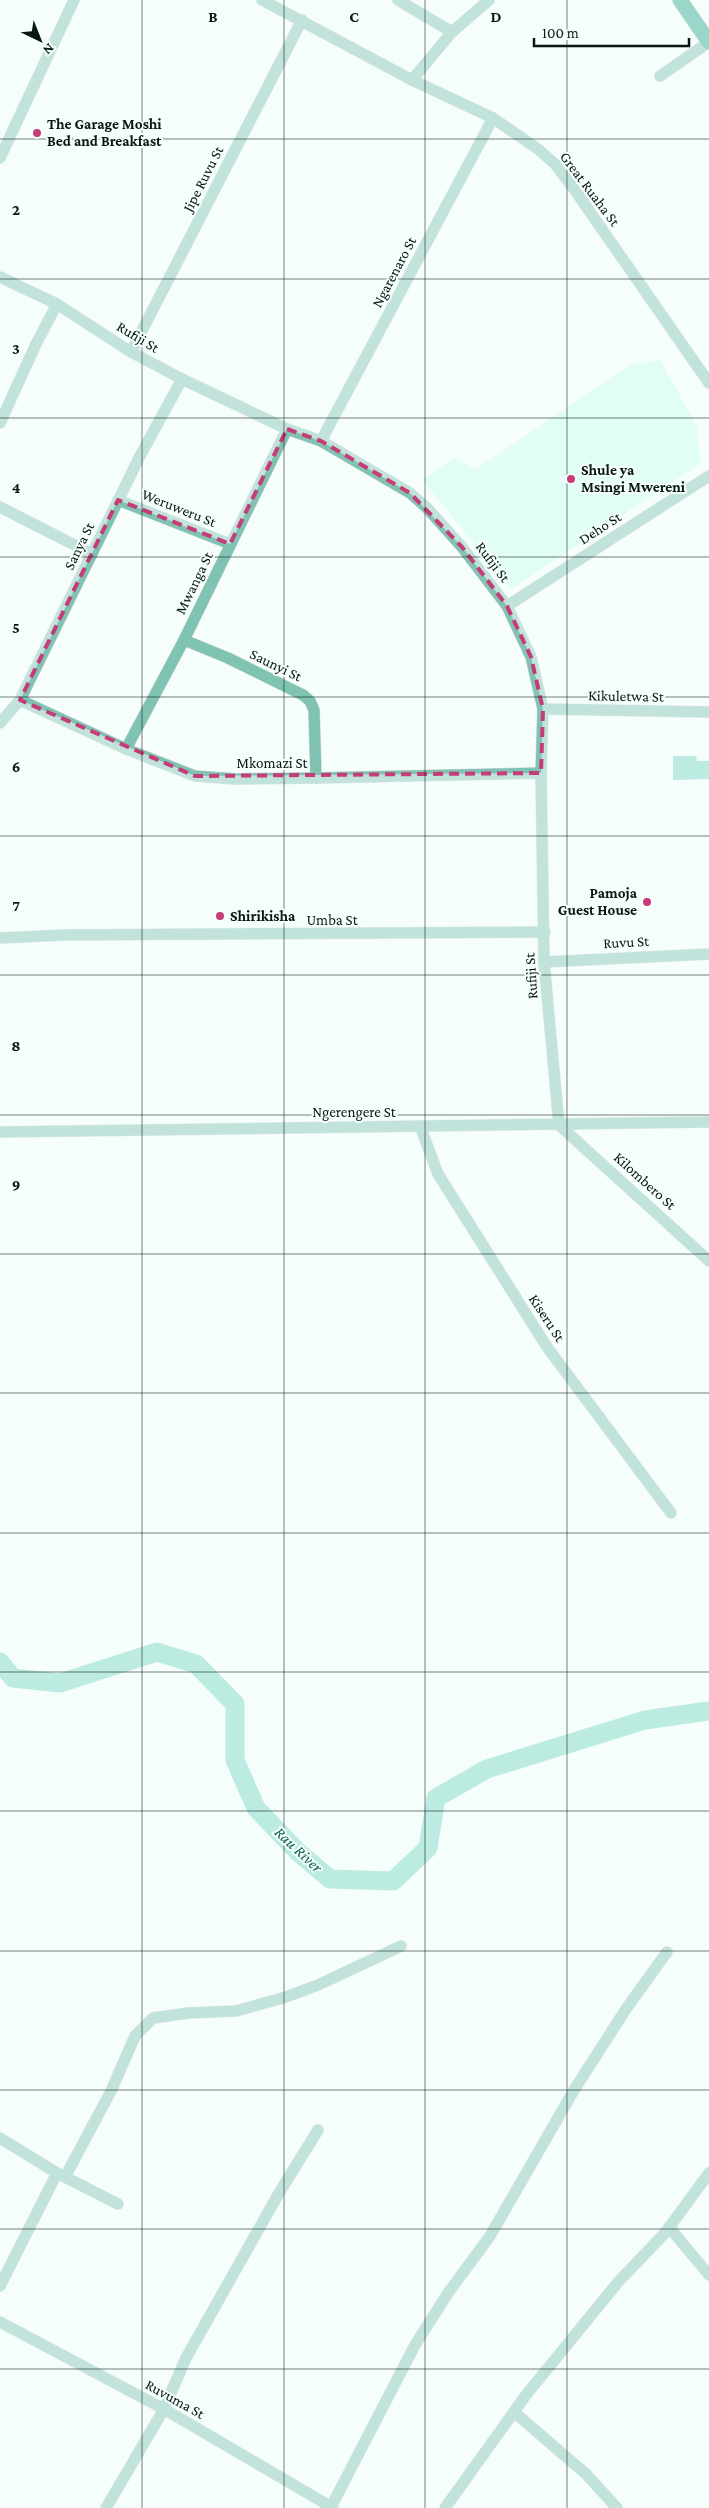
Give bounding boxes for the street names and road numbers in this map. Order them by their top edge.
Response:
street label: Jipe Ruvu St [179,143,228,217]
street label: Great Ruaha St [557,149,624,230]
street label: Ngarenaro St [369,233,421,311]
street label: Rufiji St [113,318,163,357]
street label: Weruweru St [140,486,219,531]
street label: Deho St [576,508,625,547]
street label: Sanya St [61,519,99,573]
street label: Rufiji St [472,539,514,587]
street label: Mwanga St [172,548,217,617]
street label: Saunyi St [247,646,305,686]
street label: Kikuletwa St [588,687,665,705]
street label: Mkomazi St [236,755,309,771]
street label: Umba St [306,912,359,928]
street label: Ruvu St [603,933,650,951]
street label: Rufiji St [521,951,542,1000]
street label: Ngerengere St [312,1104,397,1121]
street label: Kilombero St [611,1149,680,1214]
street label: Kiseru St [526,1291,569,1345]
street label: Ruvuma St [143,2376,208,2422]

